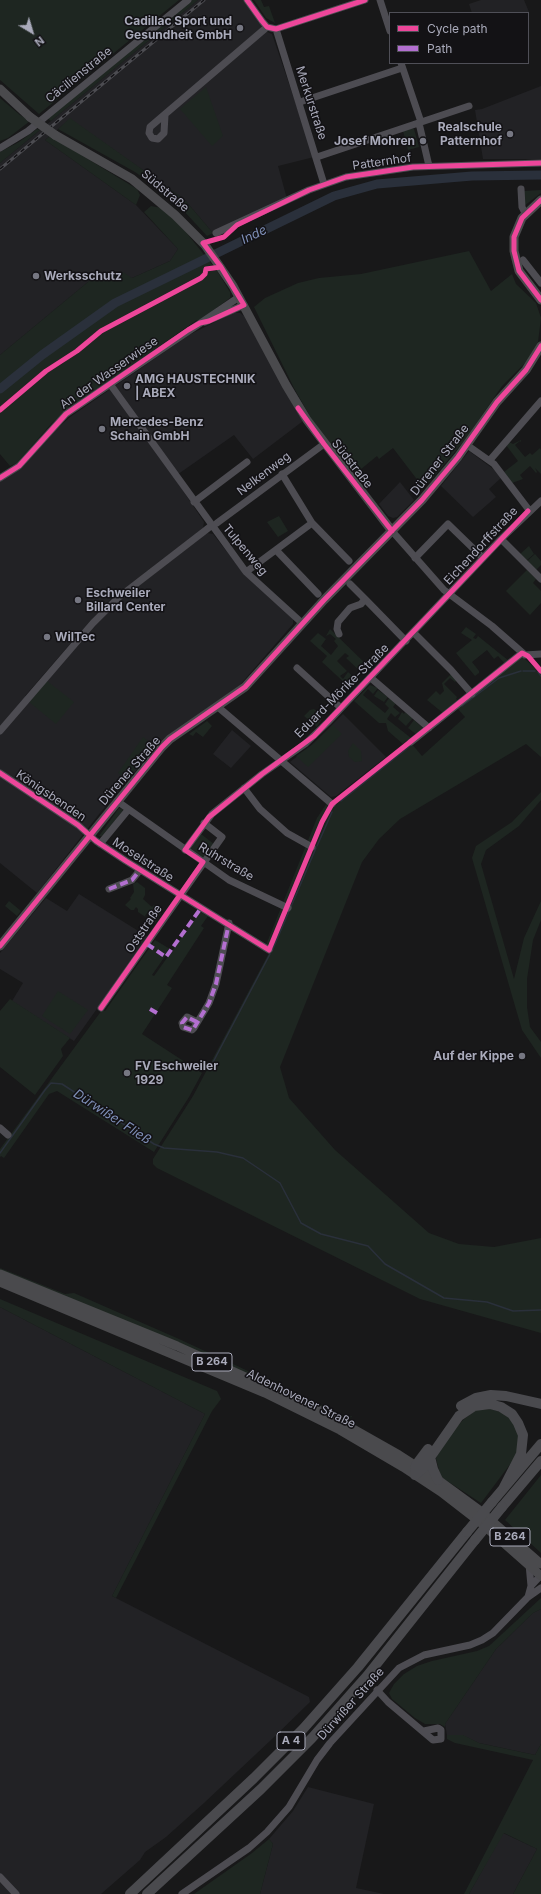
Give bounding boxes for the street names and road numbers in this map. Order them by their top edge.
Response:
street label: Cäcilienstraße [43,44,115,106]
street label: Merkurstraße [292,64,330,142]
street label: Patternhof [352,151,412,173]
street label: Südstraße [138,167,192,215]
street label: An der Wasserwiese [57,334,161,412]
street label: Dürener Straße [408,422,472,498]
street label: Südstraße [328,437,376,491]
street label: Nelkenweg [234,449,294,499]
street label: Eichendorffstraße [441,504,521,588]
street label: Tulpenweg [219,522,271,578]
street label: Eduard-Mörike-Straße [292,641,392,741]
street label: Dürener Straße [96,734,164,808]
street label: Königsbenden [13,767,89,825]
street label: Moselstraße [110,835,176,885]
street label: Ruhrstraße [196,840,256,884]
street label: Oststraße [123,902,165,956]
road number: B 264 [192,1353,232,1371]
street label: Aldenhovener Straße [244,1366,358,1432]
road number: B 264 [490,1528,530,1546]
street label: Dürwißer Straße [315,1665,387,1743]
road number: A 4 [277,1732,305,1750]

